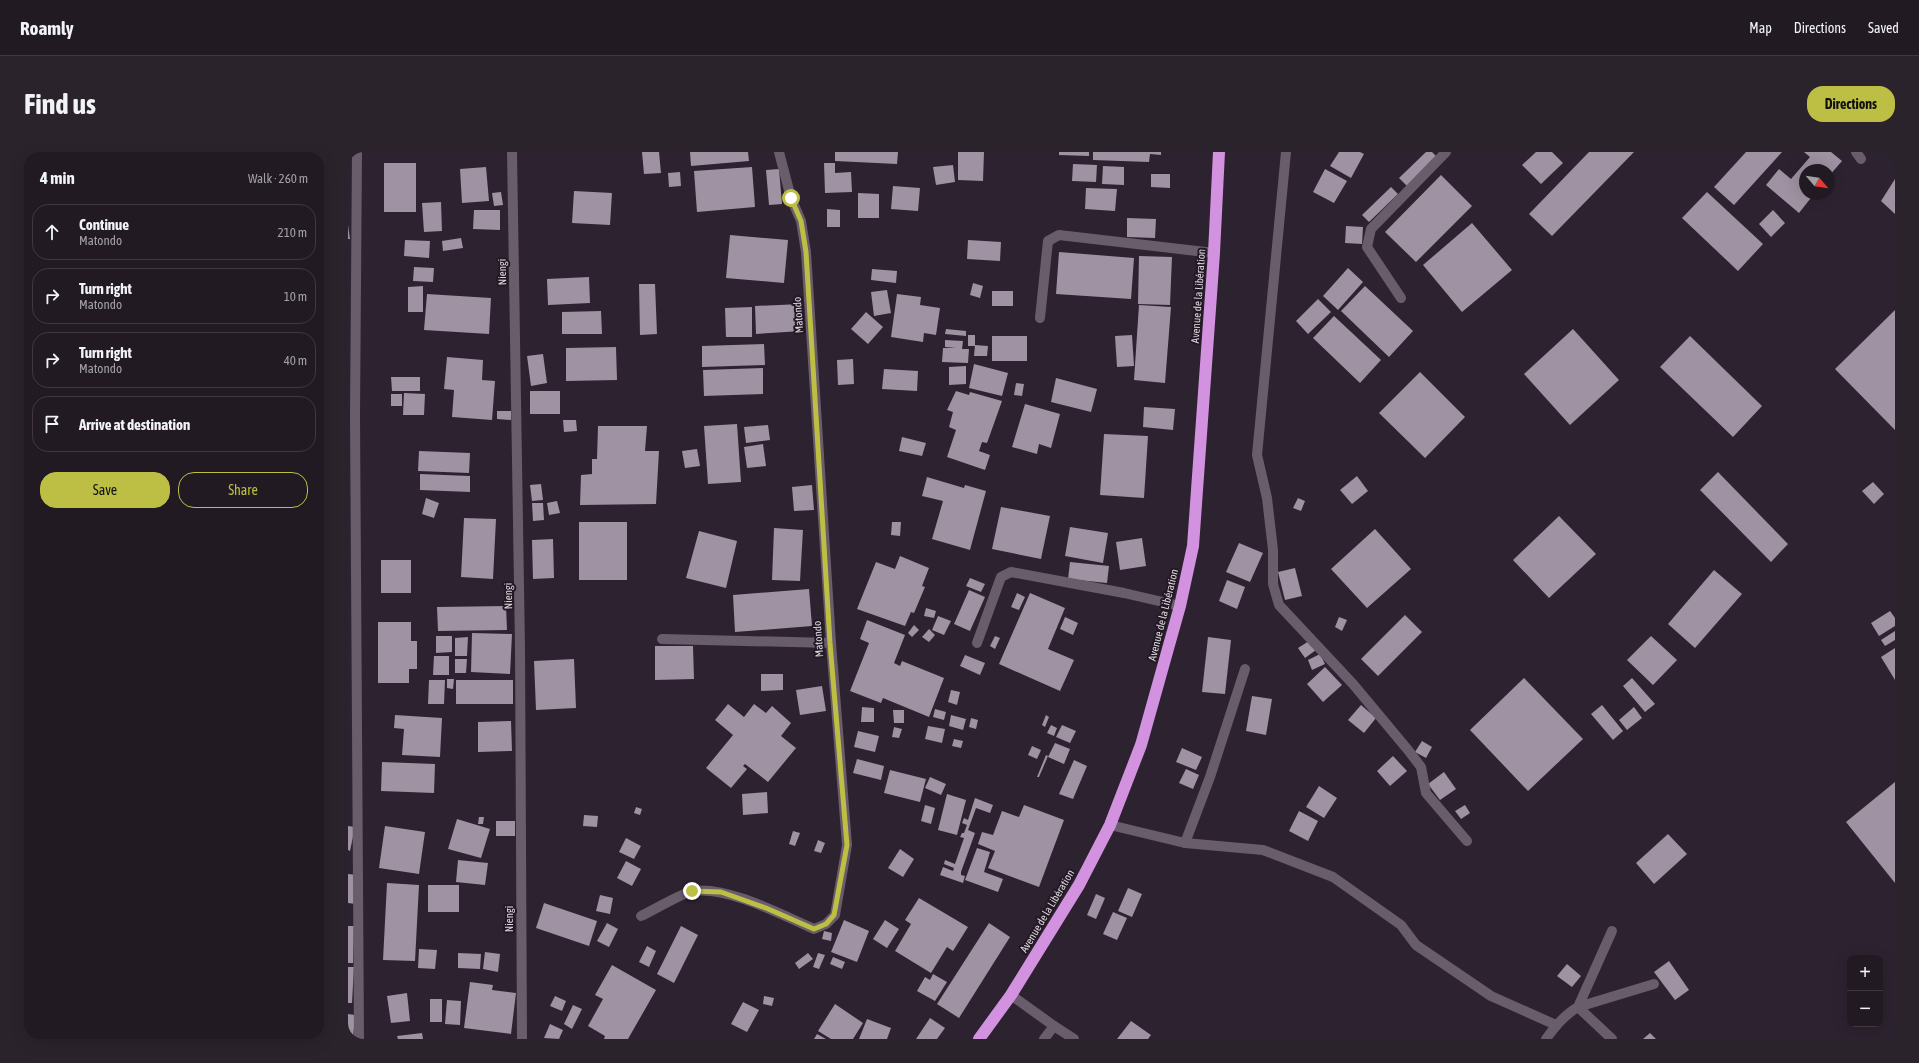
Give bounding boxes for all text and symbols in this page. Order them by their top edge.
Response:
text: Roamly [20,17,74,39]
text: Map [1749,20,1772,36]
text: Directions [1794,20,1846,36]
text: Saved [1868,20,1899,36]
button: Directions [1807,86,1895,122]
text: Find us [24,88,96,120]
north arrow [1799,164,1835,200]
text: 4 min [40,168,75,188]
text: Walk · 260 m [248,171,308,186]
route start [782,189,800,207]
text: Continue [79,216,129,233]
icon: ahead [41,221,63,243]
text: 210 m [278,225,307,240]
text: Matondo [79,233,122,248]
street label: Avenue de la Libération [1189,248,1207,344]
street label: Niengi [496,259,508,285]
text: Turn right [79,280,132,297]
icon: right [41,285,63,307]
text: 10 m [284,289,307,304]
street label: Matondo [791,296,805,334]
text: Matondo [79,297,122,312]
text: Turn right [79,344,132,361]
icon: right [41,349,63,371]
text: 40 m [284,353,307,368]
text: Matondo [79,361,122,376]
icon: arrive [41,413,63,435]
text: Arrive at destination [79,416,190,433]
button: Save [40,472,170,508]
button: Share [178,472,308,508]
street label: Avenue de la Libération [1146,568,1180,662]
street label: Niengi [502,583,514,609]
street label: Matondo [811,620,825,658]
street label: Avenue de la Libération [1018,867,1076,955]
route end [683,882,701,900]
street label: Niengi [503,906,515,932]
map controls [1847,955,1883,1027]
button: + [1847,955,1883,991]
button: − [1847,991,1883,1027]

